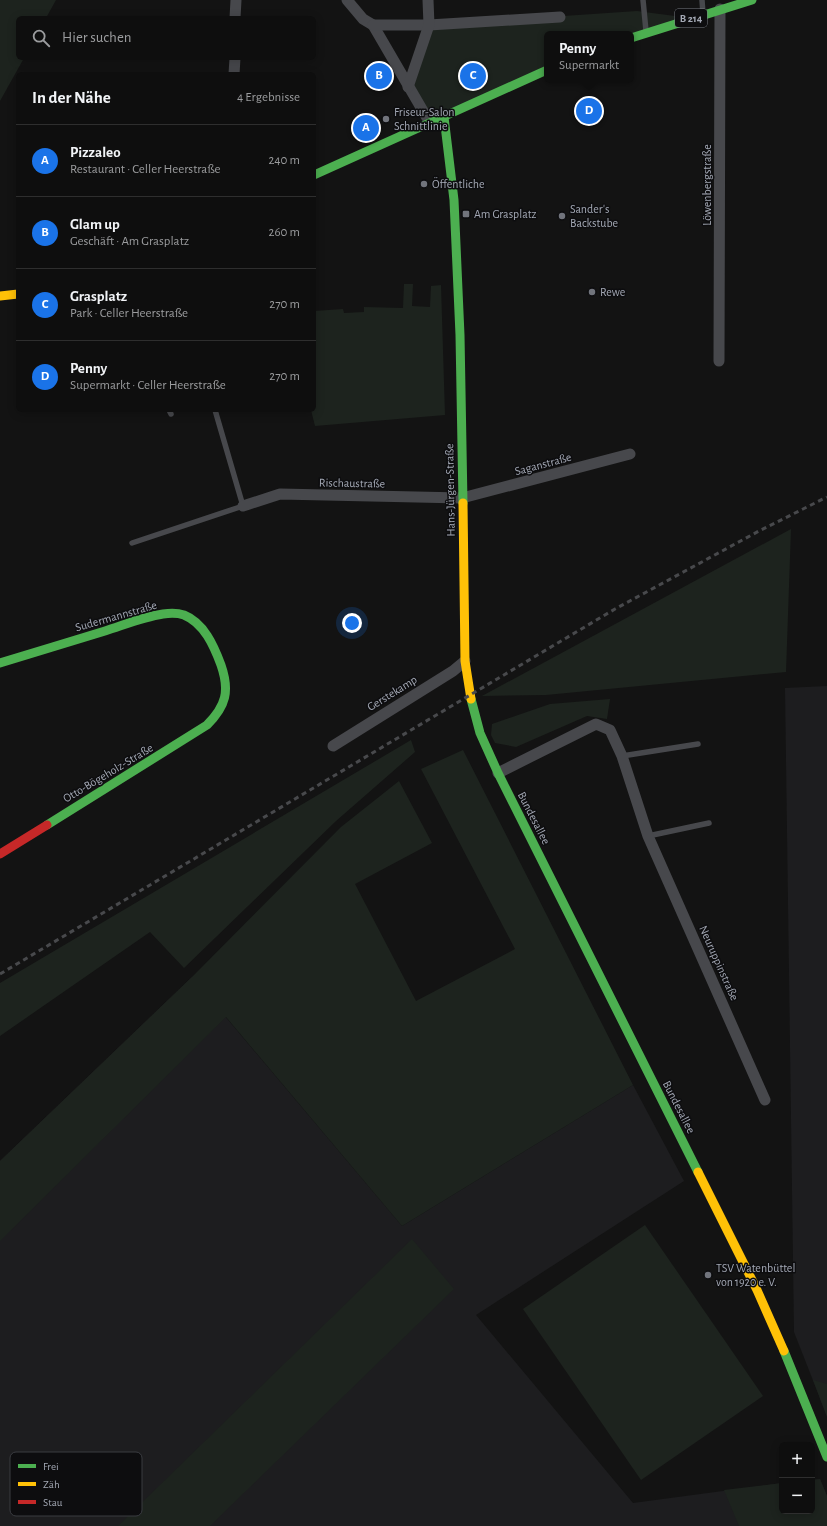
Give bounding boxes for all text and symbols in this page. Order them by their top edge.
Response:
road number: B 214 [675,9,707,27]
search box [16,16,316,60]
icon: search [30,27,52,49]
text: Hier suchen [62,30,132,45]
popup [544,31,634,83]
text: Penny [559,41,596,56]
text: Supermarkt [559,59,619,72]
pin: B [366,61,392,91]
pin: C [460,61,486,91]
text: In der Nähe [32,89,111,106]
text: 4 Ergebnisse [237,91,300,104]
pin: D [576,96,602,126]
place label: Friseur-Salon Schnittlinie [394,106,455,132]
pin: A [353,113,379,143]
marker: Friseur-Salon Schnittlinie [381,114,391,124]
street label: Löwenbergstraße [701,144,713,226]
text: Pizzaleo [70,145,121,160]
text: A [41,154,49,167]
text: 240 m [268,154,300,167]
text: Restaurant · Celler Heerstraße [70,163,221,176]
place label: Öffentliche [432,177,484,190]
marker: Öffentliche [419,179,429,189]
place label: Sander's Backstube [570,203,618,229]
place label: Am Grasplatz [474,208,537,220]
marker: Am Grasplatz [461,209,471,219]
marker: Sander's Backstube [557,211,567,221]
text: Glam up [70,217,120,232]
text: B [41,226,49,239]
text: 260 m [269,226,300,239]
text: Geschäft · Am Grasplatz [70,235,189,248]
place label: Rewe [600,286,625,298]
marker: Rewe [587,287,597,297]
text: Grasplatz [70,289,127,304]
text: C [42,298,48,311]
text: 270 m [269,298,300,311]
text: Park · Celler Heerstraße [70,307,188,320]
text: Penny [70,361,107,376]
text: D [41,370,49,383]
text: 270 m [269,370,300,383]
text: Supermarkt · Celler Heerstraße [70,379,226,392]
street label: Hans-Jürgen-Straße [443,443,457,537]
street label: Saganstraße [513,451,573,477]
street label: Rischaustraße [319,476,385,490]
street label: Sudermannstraße [74,599,158,633]
your location [342,613,362,633]
street label: Gerstekamp [365,673,419,713]
street label: Otto-Bögeholz-Straße [61,741,155,805]
street label: Bundesallee [516,790,552,846]
street label: Neuruppinstraße [697,924,741,1002]
street label: Bundesallee [661,1079,697,1135]
place label: TSV Watenbüttel von 1920 e. V. [716,1262,795,1288]
marker: TSV Watenbüttel von 1920 e. V. [703,1270,713,1280]
map controls [779,1442,815,1514]
button: + [779,1442,815,1478]
legend [10,1452,142,1516]
text: Frei [43,1461,59,1472]
button: − [779,1478,815,1514]
text: Zäh [43,1479,60,1490]
text: Stau [43,1497,63,1508]

